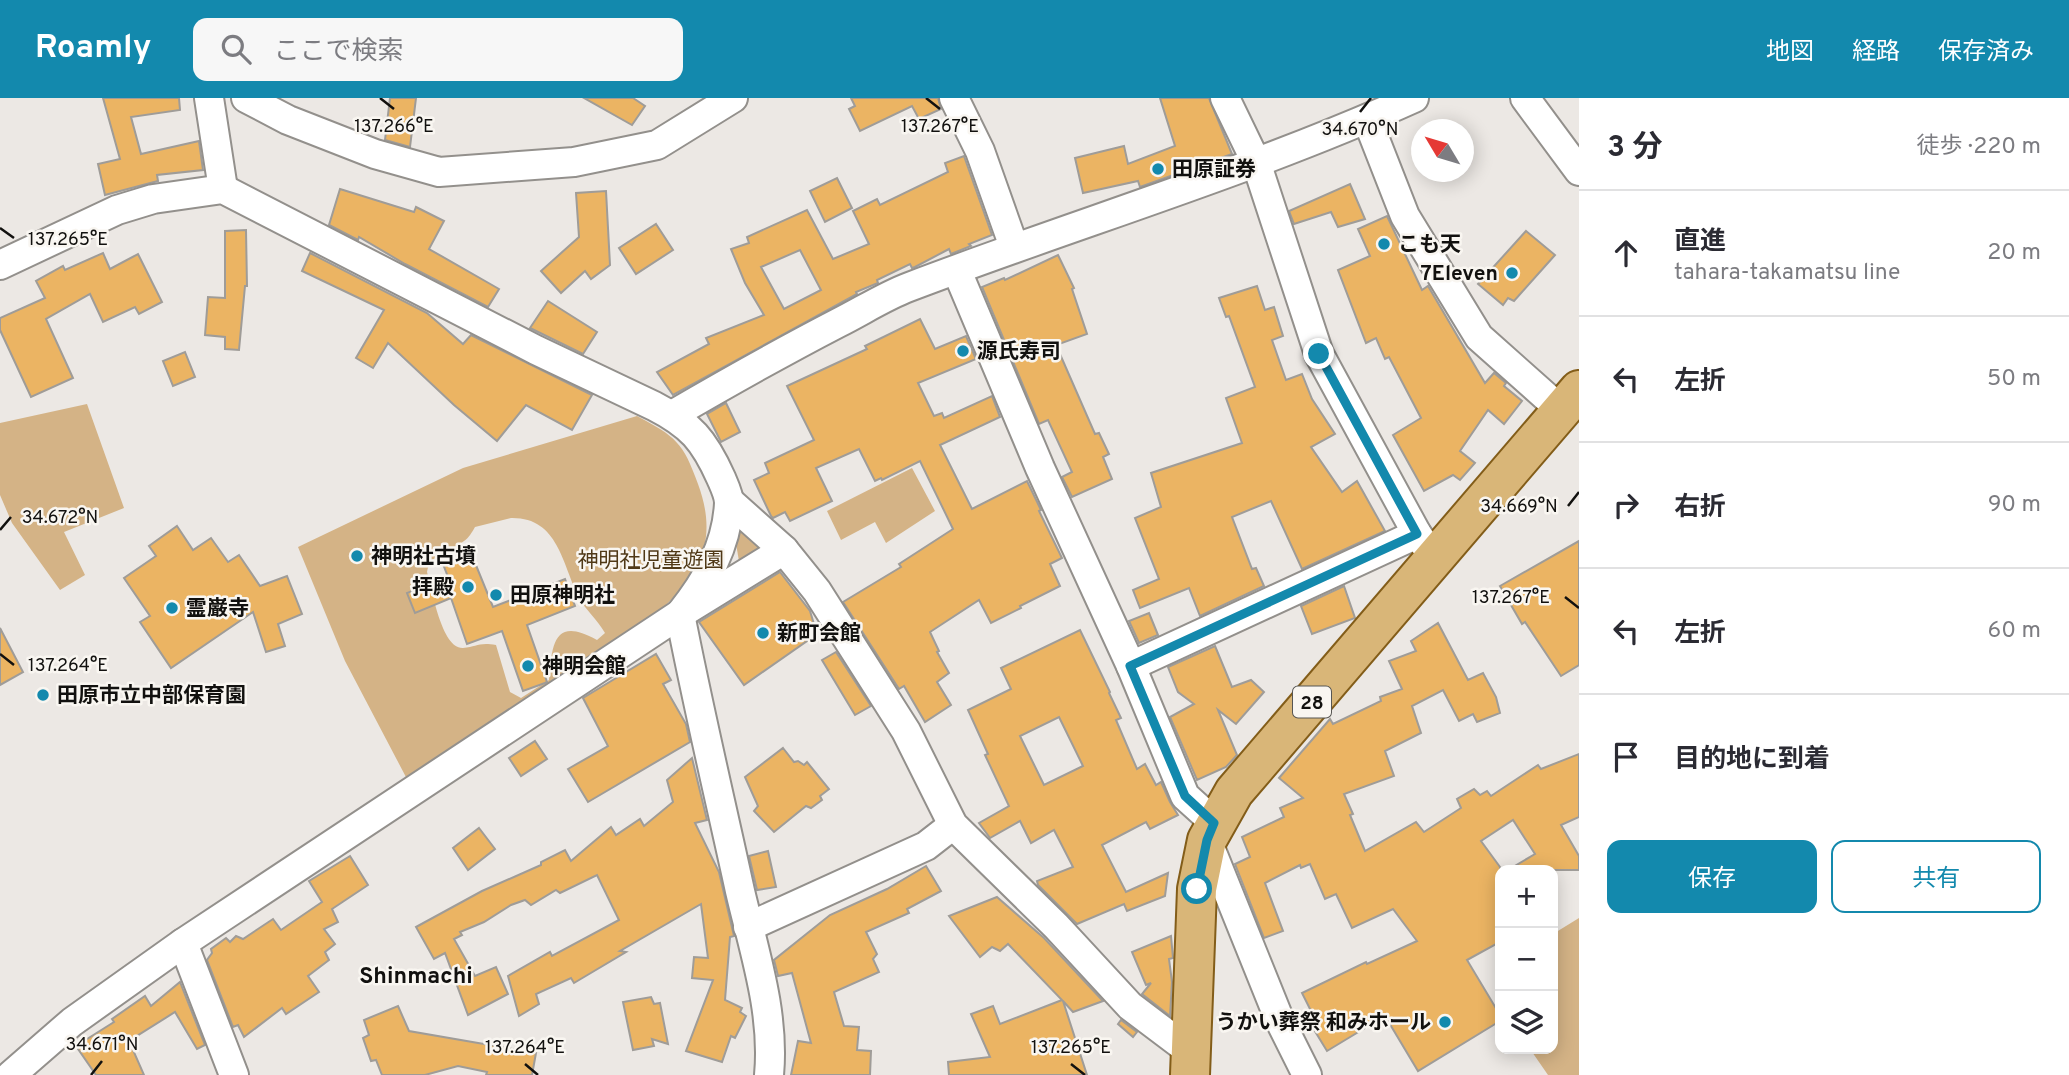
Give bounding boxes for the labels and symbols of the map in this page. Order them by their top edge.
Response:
text: 137.266°E [354,116,434,139]
text: 137.267°E [901,116,979,139]
text: 34.670°N [1322,119,1398,142]
north arrow [1411,119,1474,182]
place label: 田原証券 [1172,157,1256,184]
marker: 田原証券 [1150,161,1166,177]
text: 137.265°E [28,229,108,252]
place label: こも天 [1398,232,1461,259]
marker: こも天 [1376,236,1392,252]
place label: 7Eleven [1421,261,1498,288]
marker: 7Eleven [1504,265,1520,281]
route end [1303,338,1334,369]
place label: 源氏寿司 [977,339,1061,366]
marker: 源氏寿司 [955,343,971,359]
text: 34.669°N [1480,496,1558,519]
text: 34.672°N [22,507,98,530]
place label: 神明社古墳 [371,544,476,571]
marker: 神明社古墳 [349,548,365,564]
park label: 神明社児童遊園 [578,548,725,575]
place label: 拝殿 [412,575,454,602]
marker: 拝殿 [460,579,476,595]
place label: 田原神明社 [510,583,615,610]
marker: 田原神明社 [488,587,504,603]
text: 137.267°E [1472,587,1550,610]
place label: 霊巌寺 [186,596,249,623]
marker: 霊巌寺 [164,600,180,616]
place label: 新町会館 [777,621,861,648]
marker: 新町会館 [755,625,771,641]
place label: 神明会館 [542,654,626,681]
text: 137.264°E [28,655,108,678]
marker: 神明会館 [520,658,536,674]
place label: 田原市立中部保育園 [57,683,246,710]
marker: 田原市立中部保育園 [35,687,51,703]
road number: 28 [1293,687,1331,718]
route start [1181,873,1212,904]
district label: Shinmachi [359,963,473,992]
place label: うかい葬祭 和みホール [1216,1010,1431,1037]
marker: うかい葬祭 和みホール [1437,1014,1453,1030]
text: 34.671°N [66,1034,138,1057]
text: 137.264°E [485,1037,565,1060]
text: 137.265°E [1031,1037,1111,1060]

